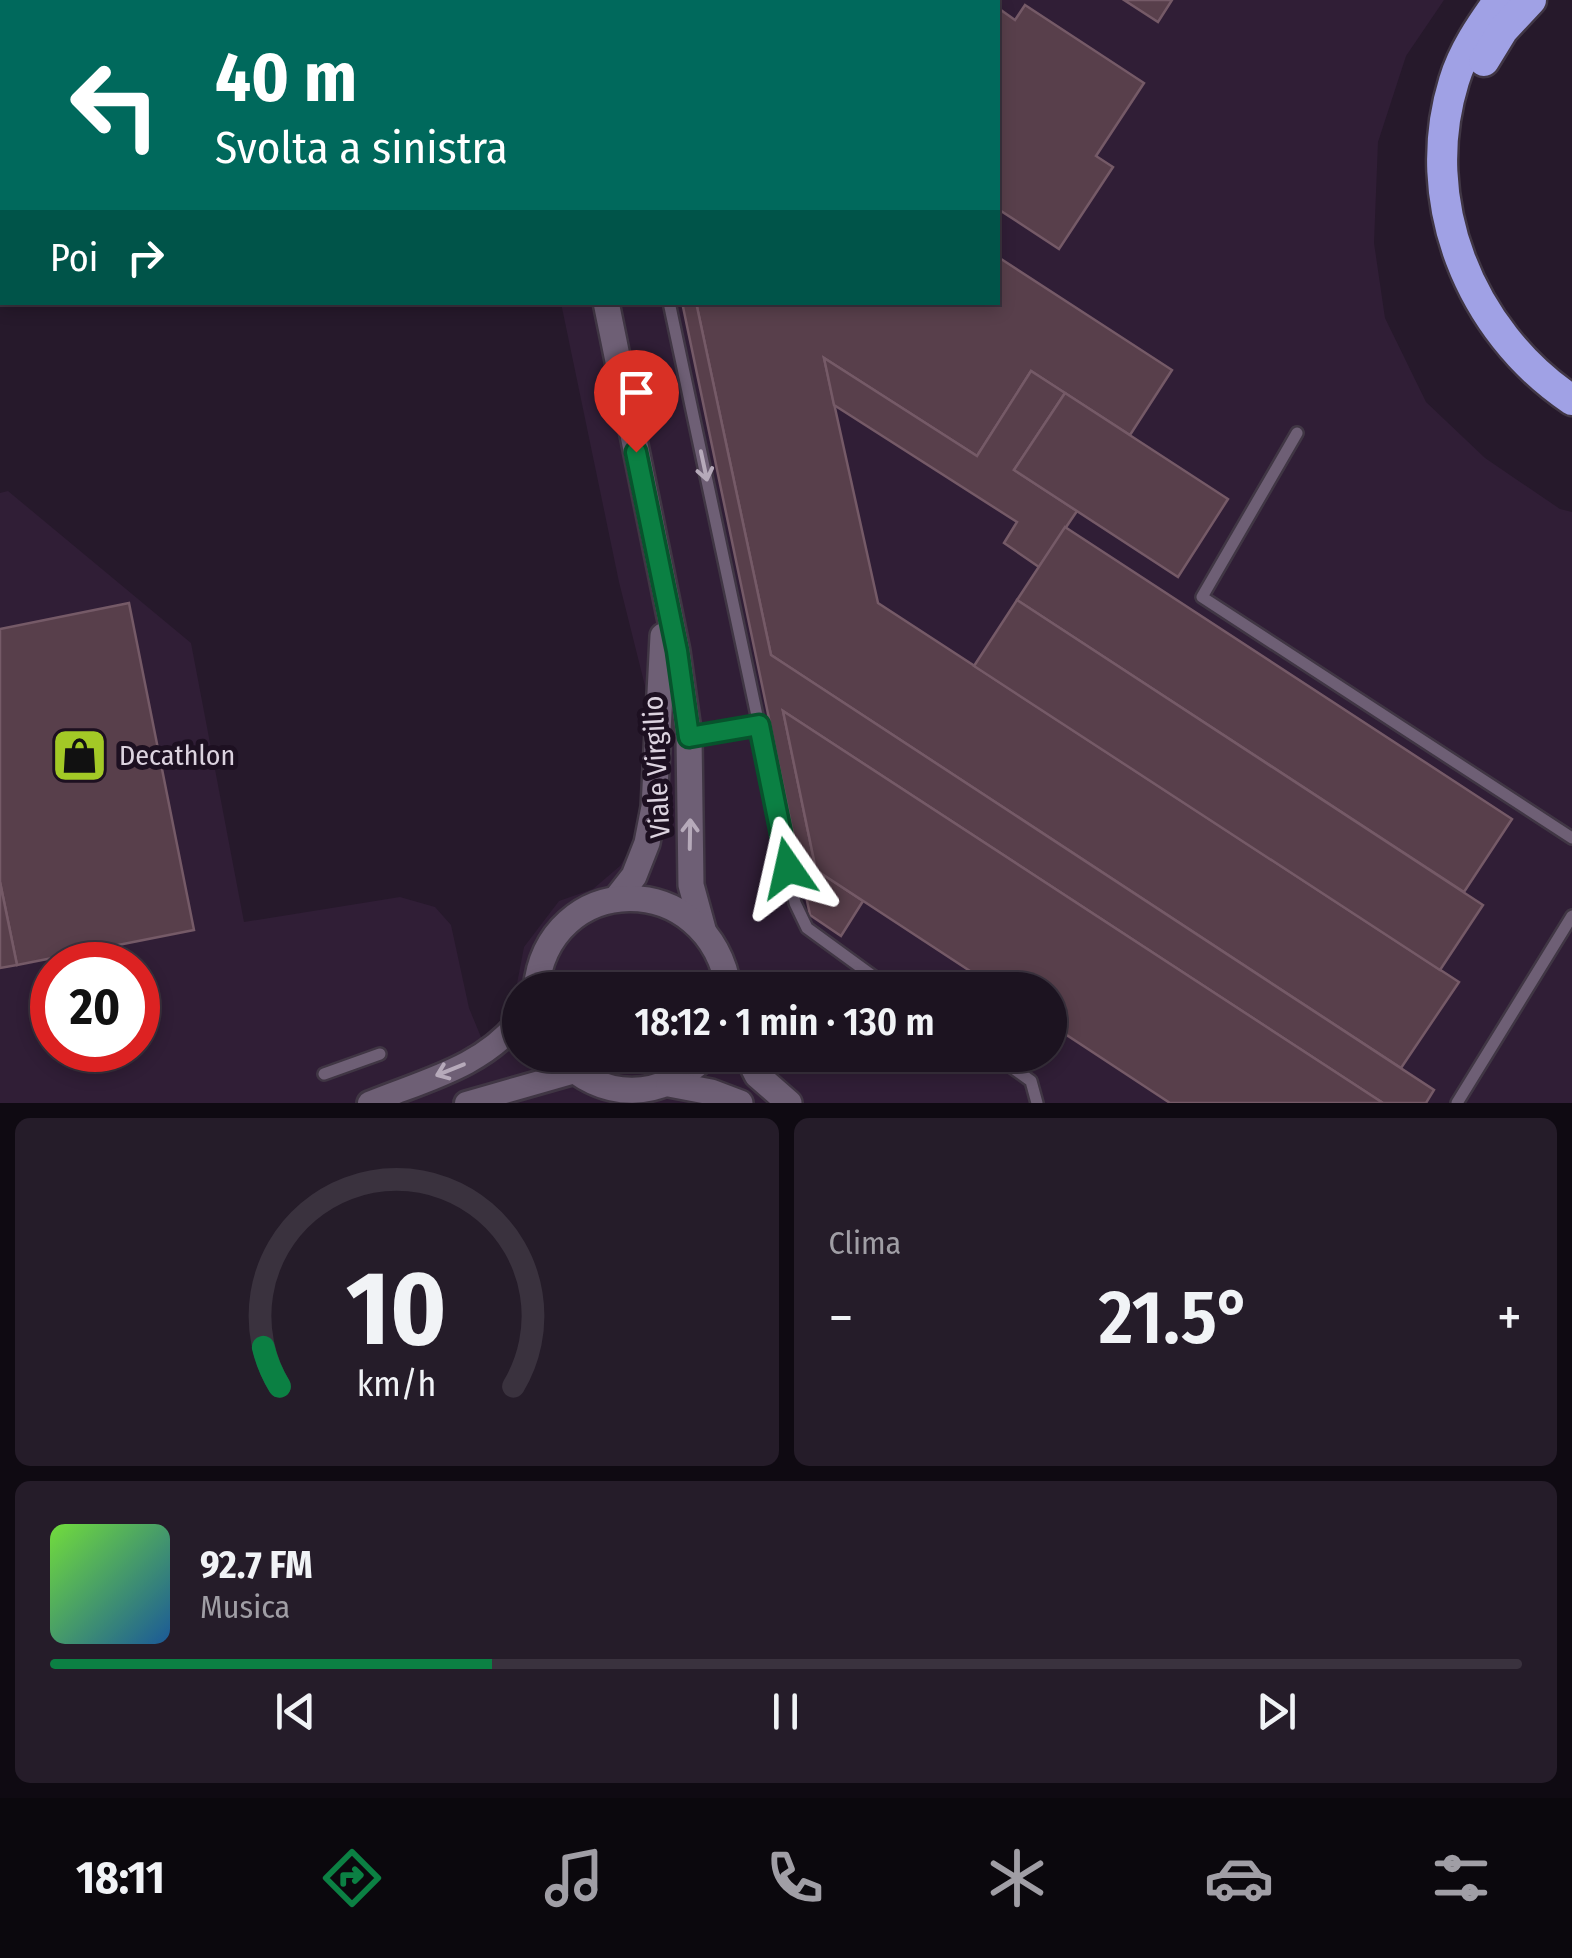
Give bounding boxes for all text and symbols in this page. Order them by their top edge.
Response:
text: 40 m [215,36,357,120]
icon: left [50,40,180,170]
text: Svolta a sinistra [215,121,508,175]
icon: right [118,230,173,285]
text: Poi [50,235,98,281]
pin [594,350,679,453]
icon: arrive [609,365,664,420]
one-way arrow [696,449,714,481]
street label: Viale Virgilio [636,695,677,839]
shop icon: Decathlon [50,725,110,785]
place label: Decathlon [119,739,235,772]
position arrow [736,816,840,920]
one-way arrow [680,818,700,850]
speed limit sign: 20 [30,942,160,1072]
text: 18:12 · 1 min · 130 m [634,999,935,1045]
one-way arrow [436,1063,466,1081]
text: Clima [829,1224,901,1262]
text: 10 [346,1247,447,1372]
text: 21.5° [1099,1273,1251,1363]
text: − [829,1285,853,1351]
text: + [1497,1285,1522,1351]
text: km/h [357,1363,437,1405]
text: 92.7 FM [200,1542,313,1588]
text: Musica [200,1588,290,1626]
icon: previous [268,1684,323,1739]
icon: pause [758,1684,813,1739]
icon: next [1249,1684,1304,1739]
icon: directions [317,1843,387,1913]
icon: music [539,1843,609,1913]
icon: phone [760,1843,830,1913]
icon: climate [982,1843,1052,1913]
icon: car [1204,1843,1274,1913]
icon: filters [1426,1843,1496,1913]
text: 18:11 [76,1851,165,1905]

